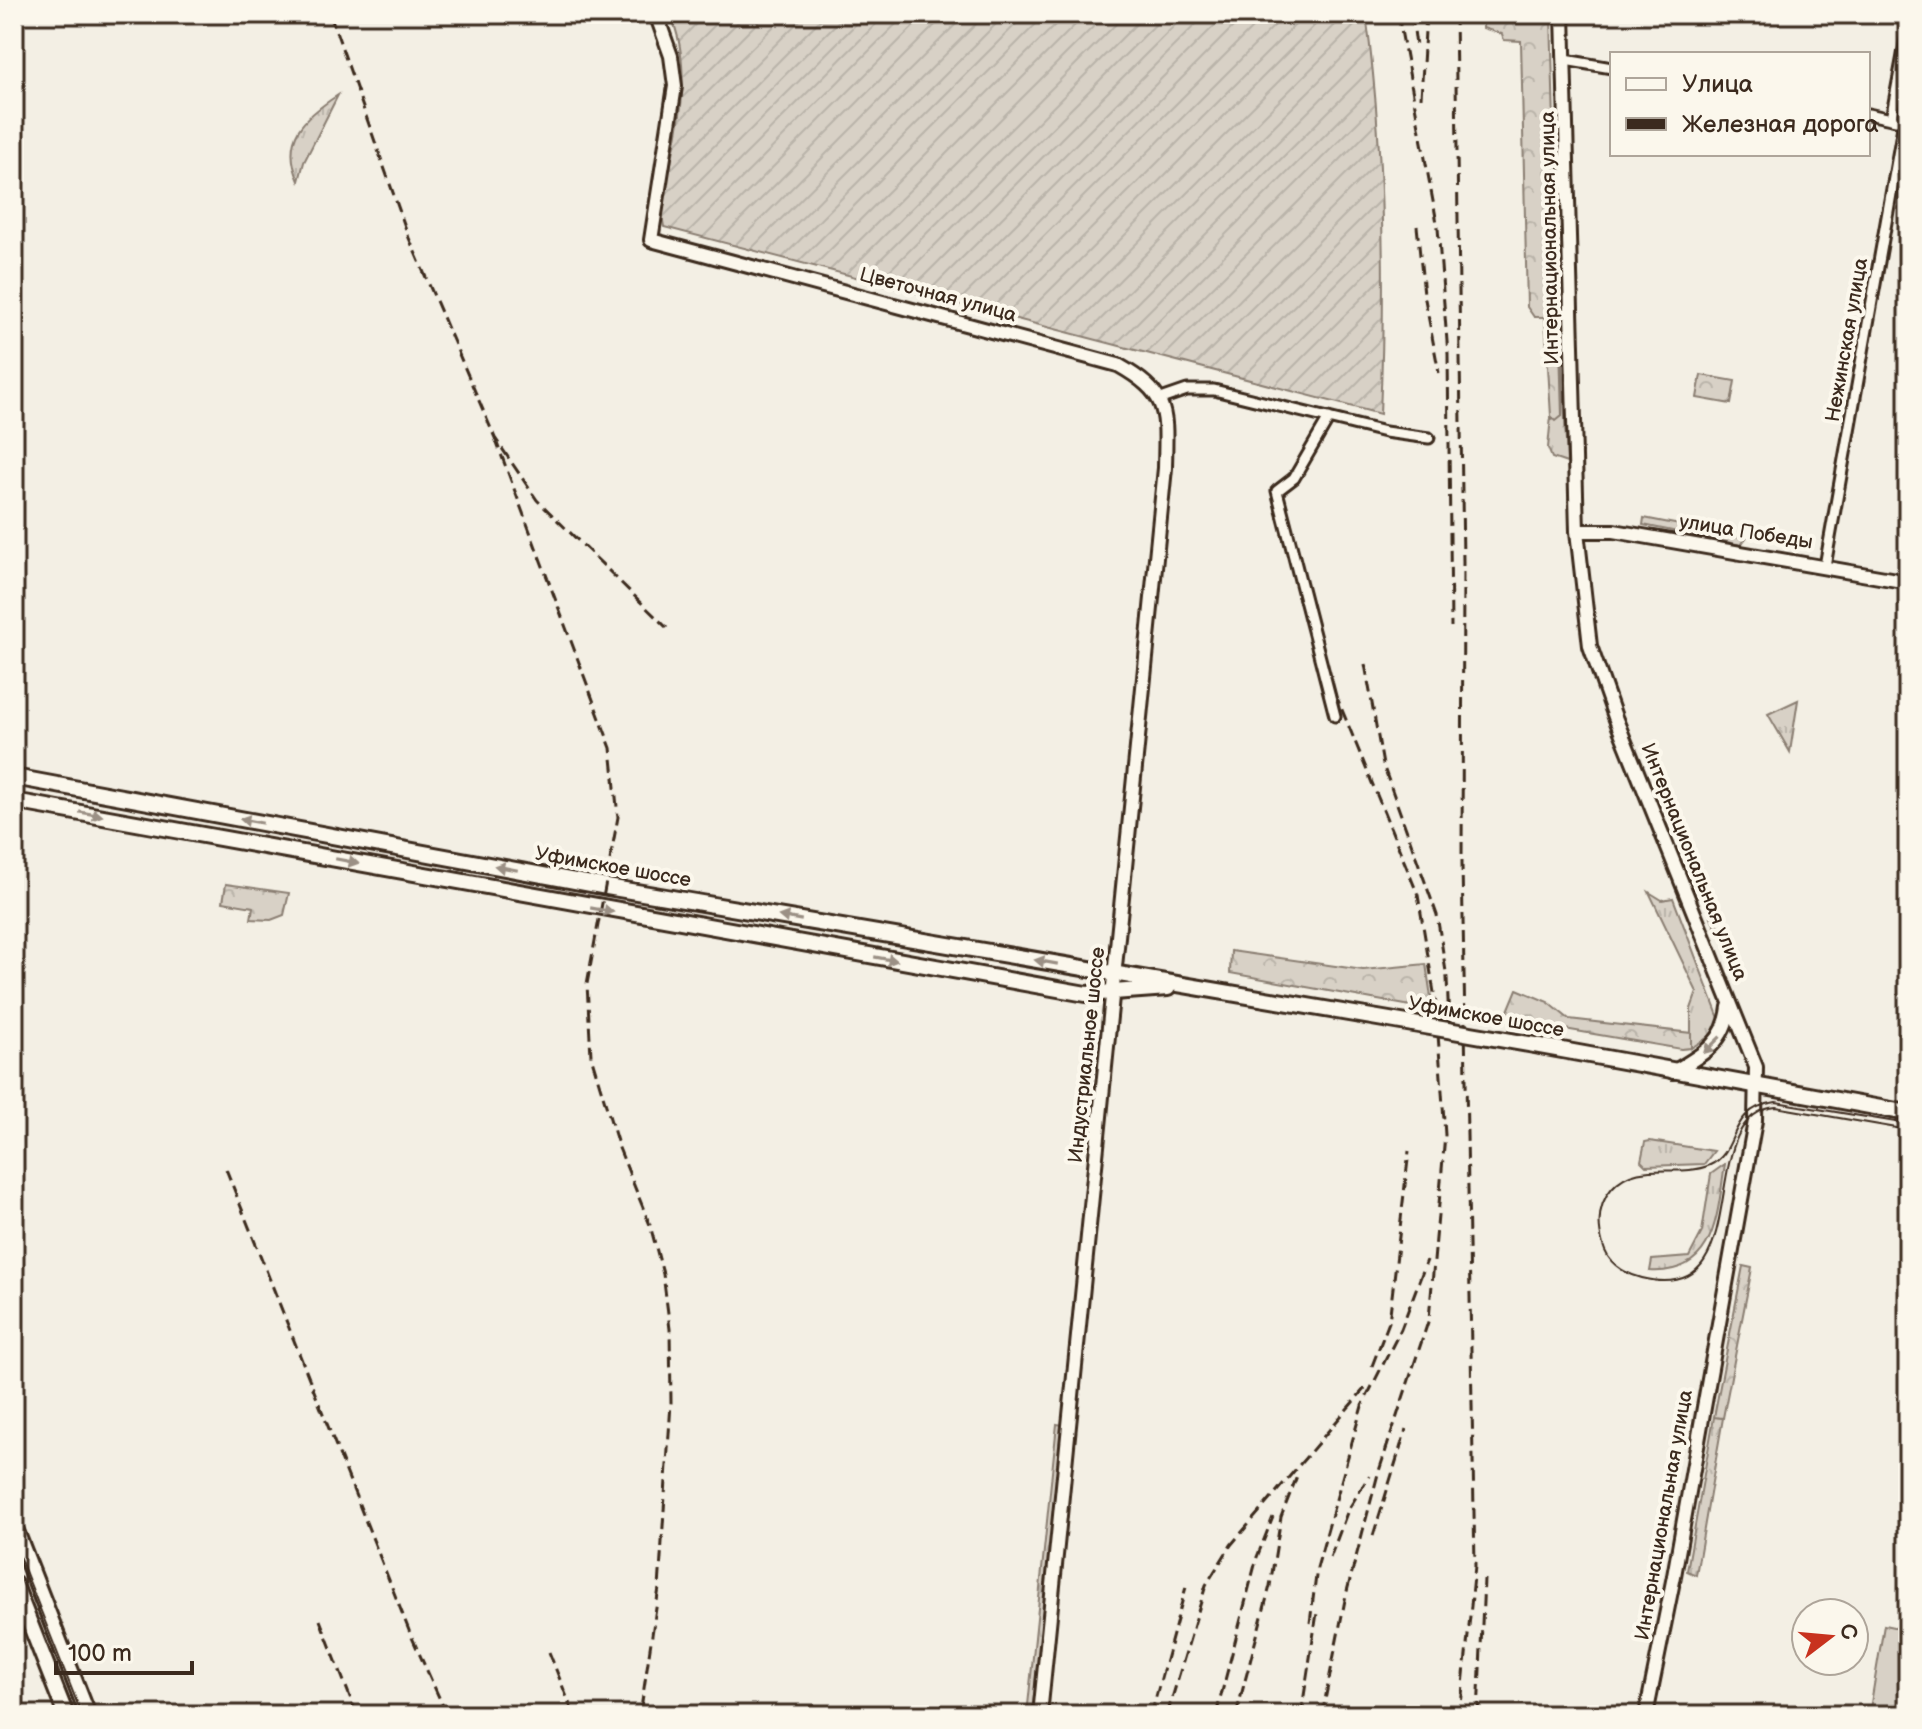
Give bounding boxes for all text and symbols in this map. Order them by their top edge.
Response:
legend [1610,52,1870,156]
text: Улица [1682,70,1753,99]
text: Железная дорога [1682,110,1879,139]
street label: Интернациональная улица [1536,111,1564,365]
street label: Нежинская улица [1821,256,1873,424]
street label: Цветочная улица [857,262,1019,328]
street label: улица Победы [1678,510,1814,554]
street label: Интернациональная улица [1635,740,1753,984]
one-way arrow [79,809,104,821]
one-way arrow [238,814,263,826]
street label: Уфимское шоссе [533,841,693,893]
one-way arrow [334,856,359,868]
one-way arrow [494,862,519,874]
one-way arrow [590,904,615,916]
one-way arrow [777,912,802,924]
street label: Индустриальное шоссе [1064,946,1110,1164]
one-way arrow [874,954,899,966]
one-way arrow [1033,956,1058,968]
street label: Уфимское шоссе [1406,991,1566,1043]
one-way arrow [1702,1036,1721,1055]
street label: Интернациональная улица [1630,1388,1698,1642]
north arrow [1790,1597,1870,1677]
text: С [1833,1621,1863,1643]
scale bar [56,1625,192,1675]
text: 100 m [68,1639,132,1668]

